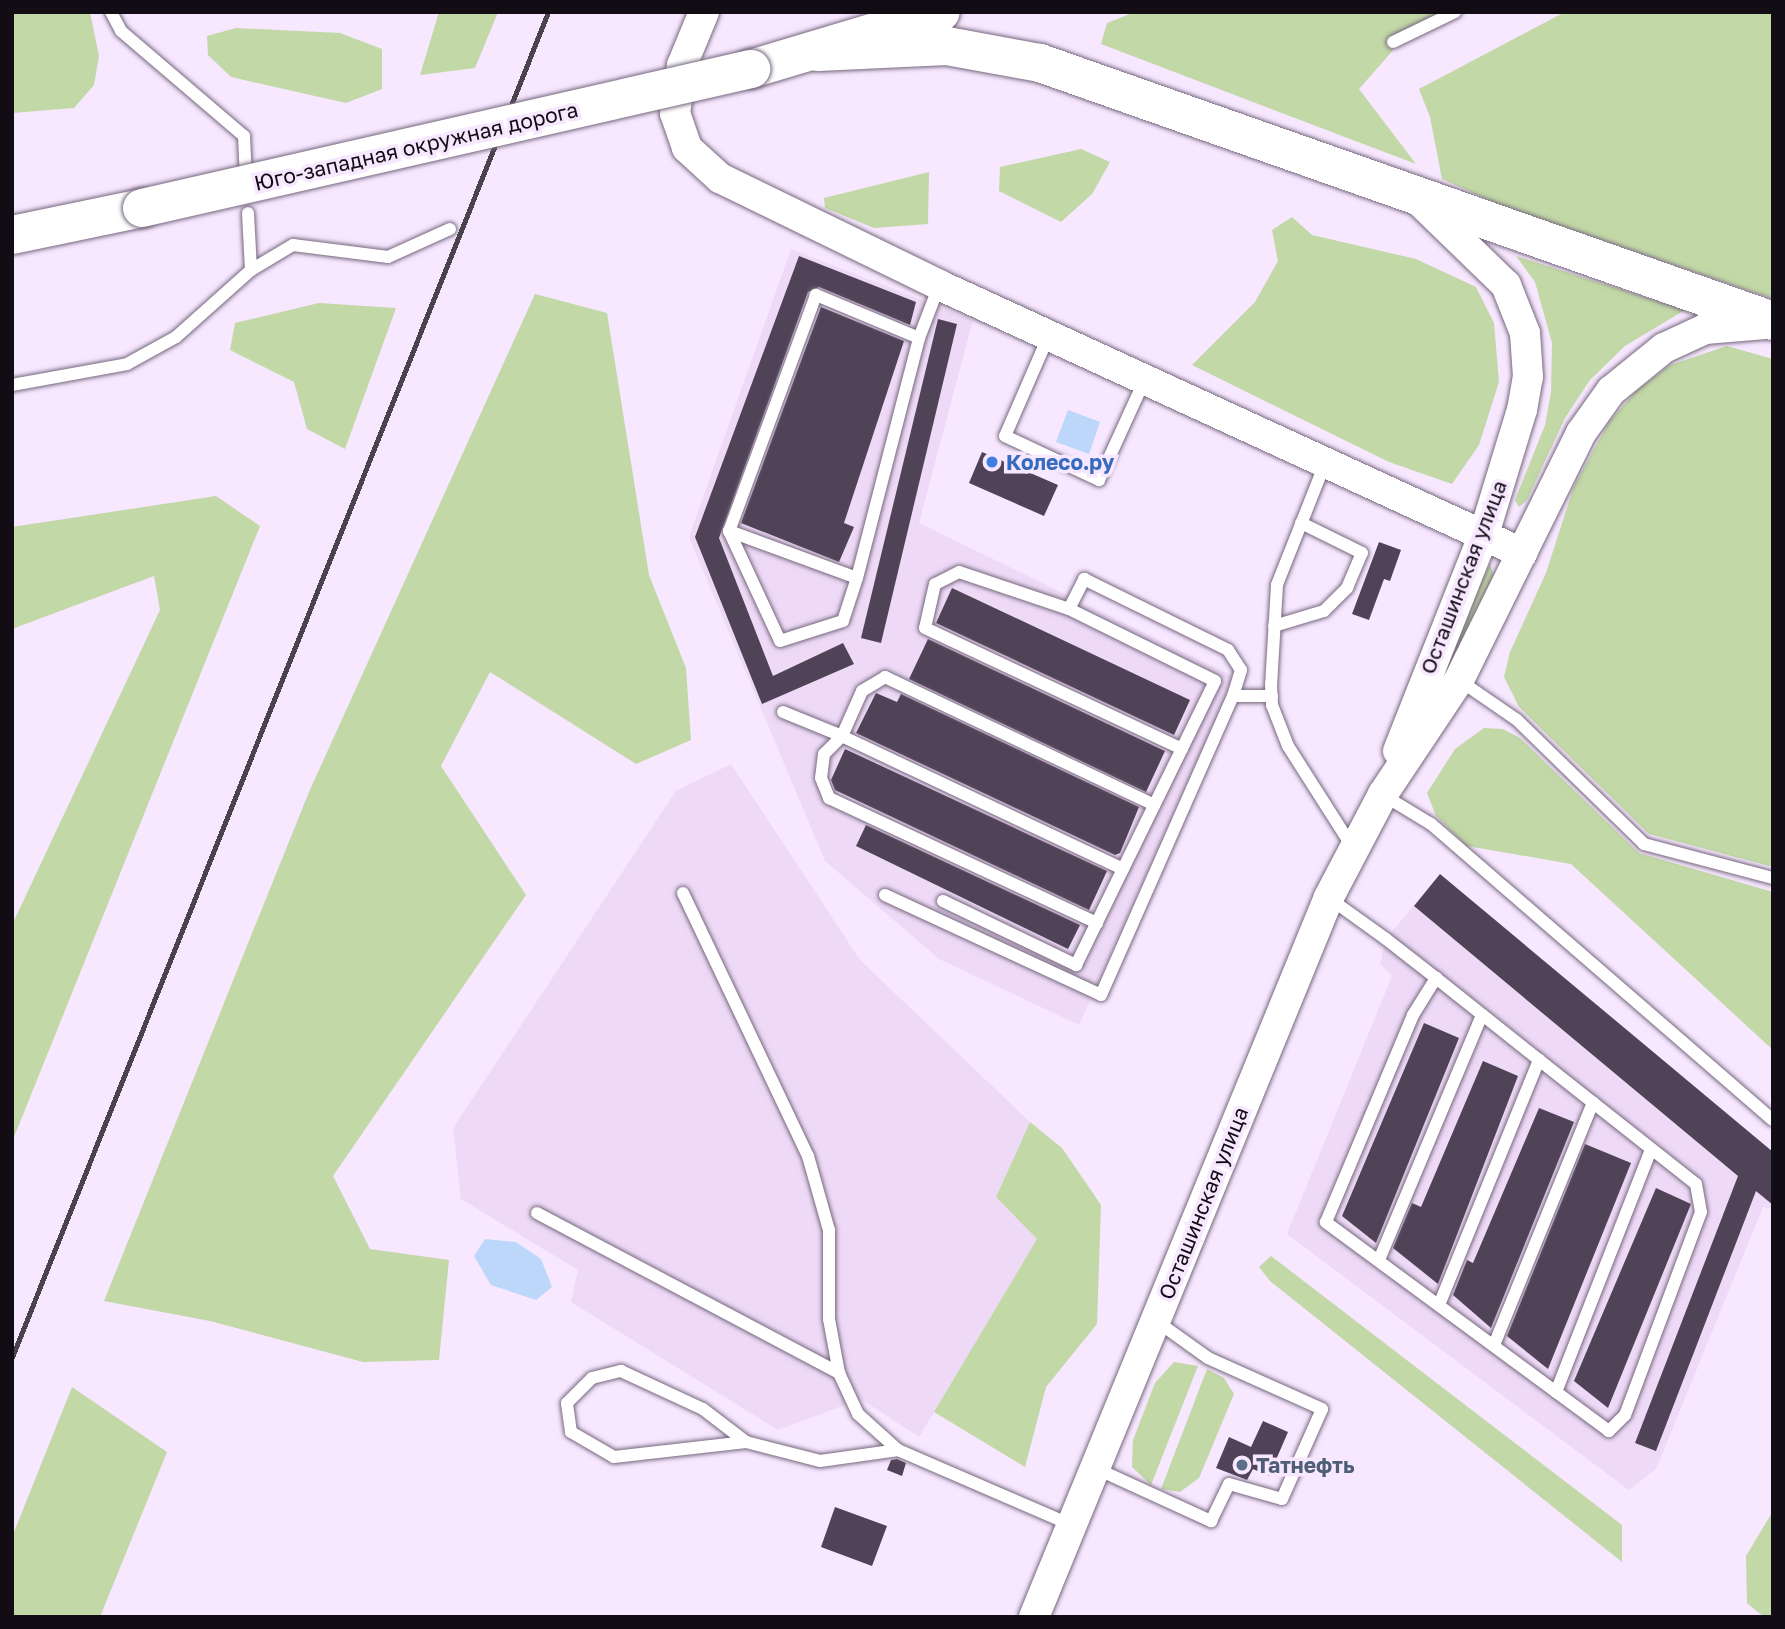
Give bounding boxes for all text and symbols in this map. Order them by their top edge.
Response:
street label: Юго-западная окружная дорога [252,96,580,196]
place label: Колесо.ру [1006,449,1114,475]
marker: Колесо.ру [984,454,1000,470]
street label: Осташинская улица [1414,477,1512,677]
street label: Осташинская улица [1153,1103,1253,1303]
place label: Татнефть [1256,1452,1354,1478]
marker: Татнефть [1234,1457,1250,1473]

